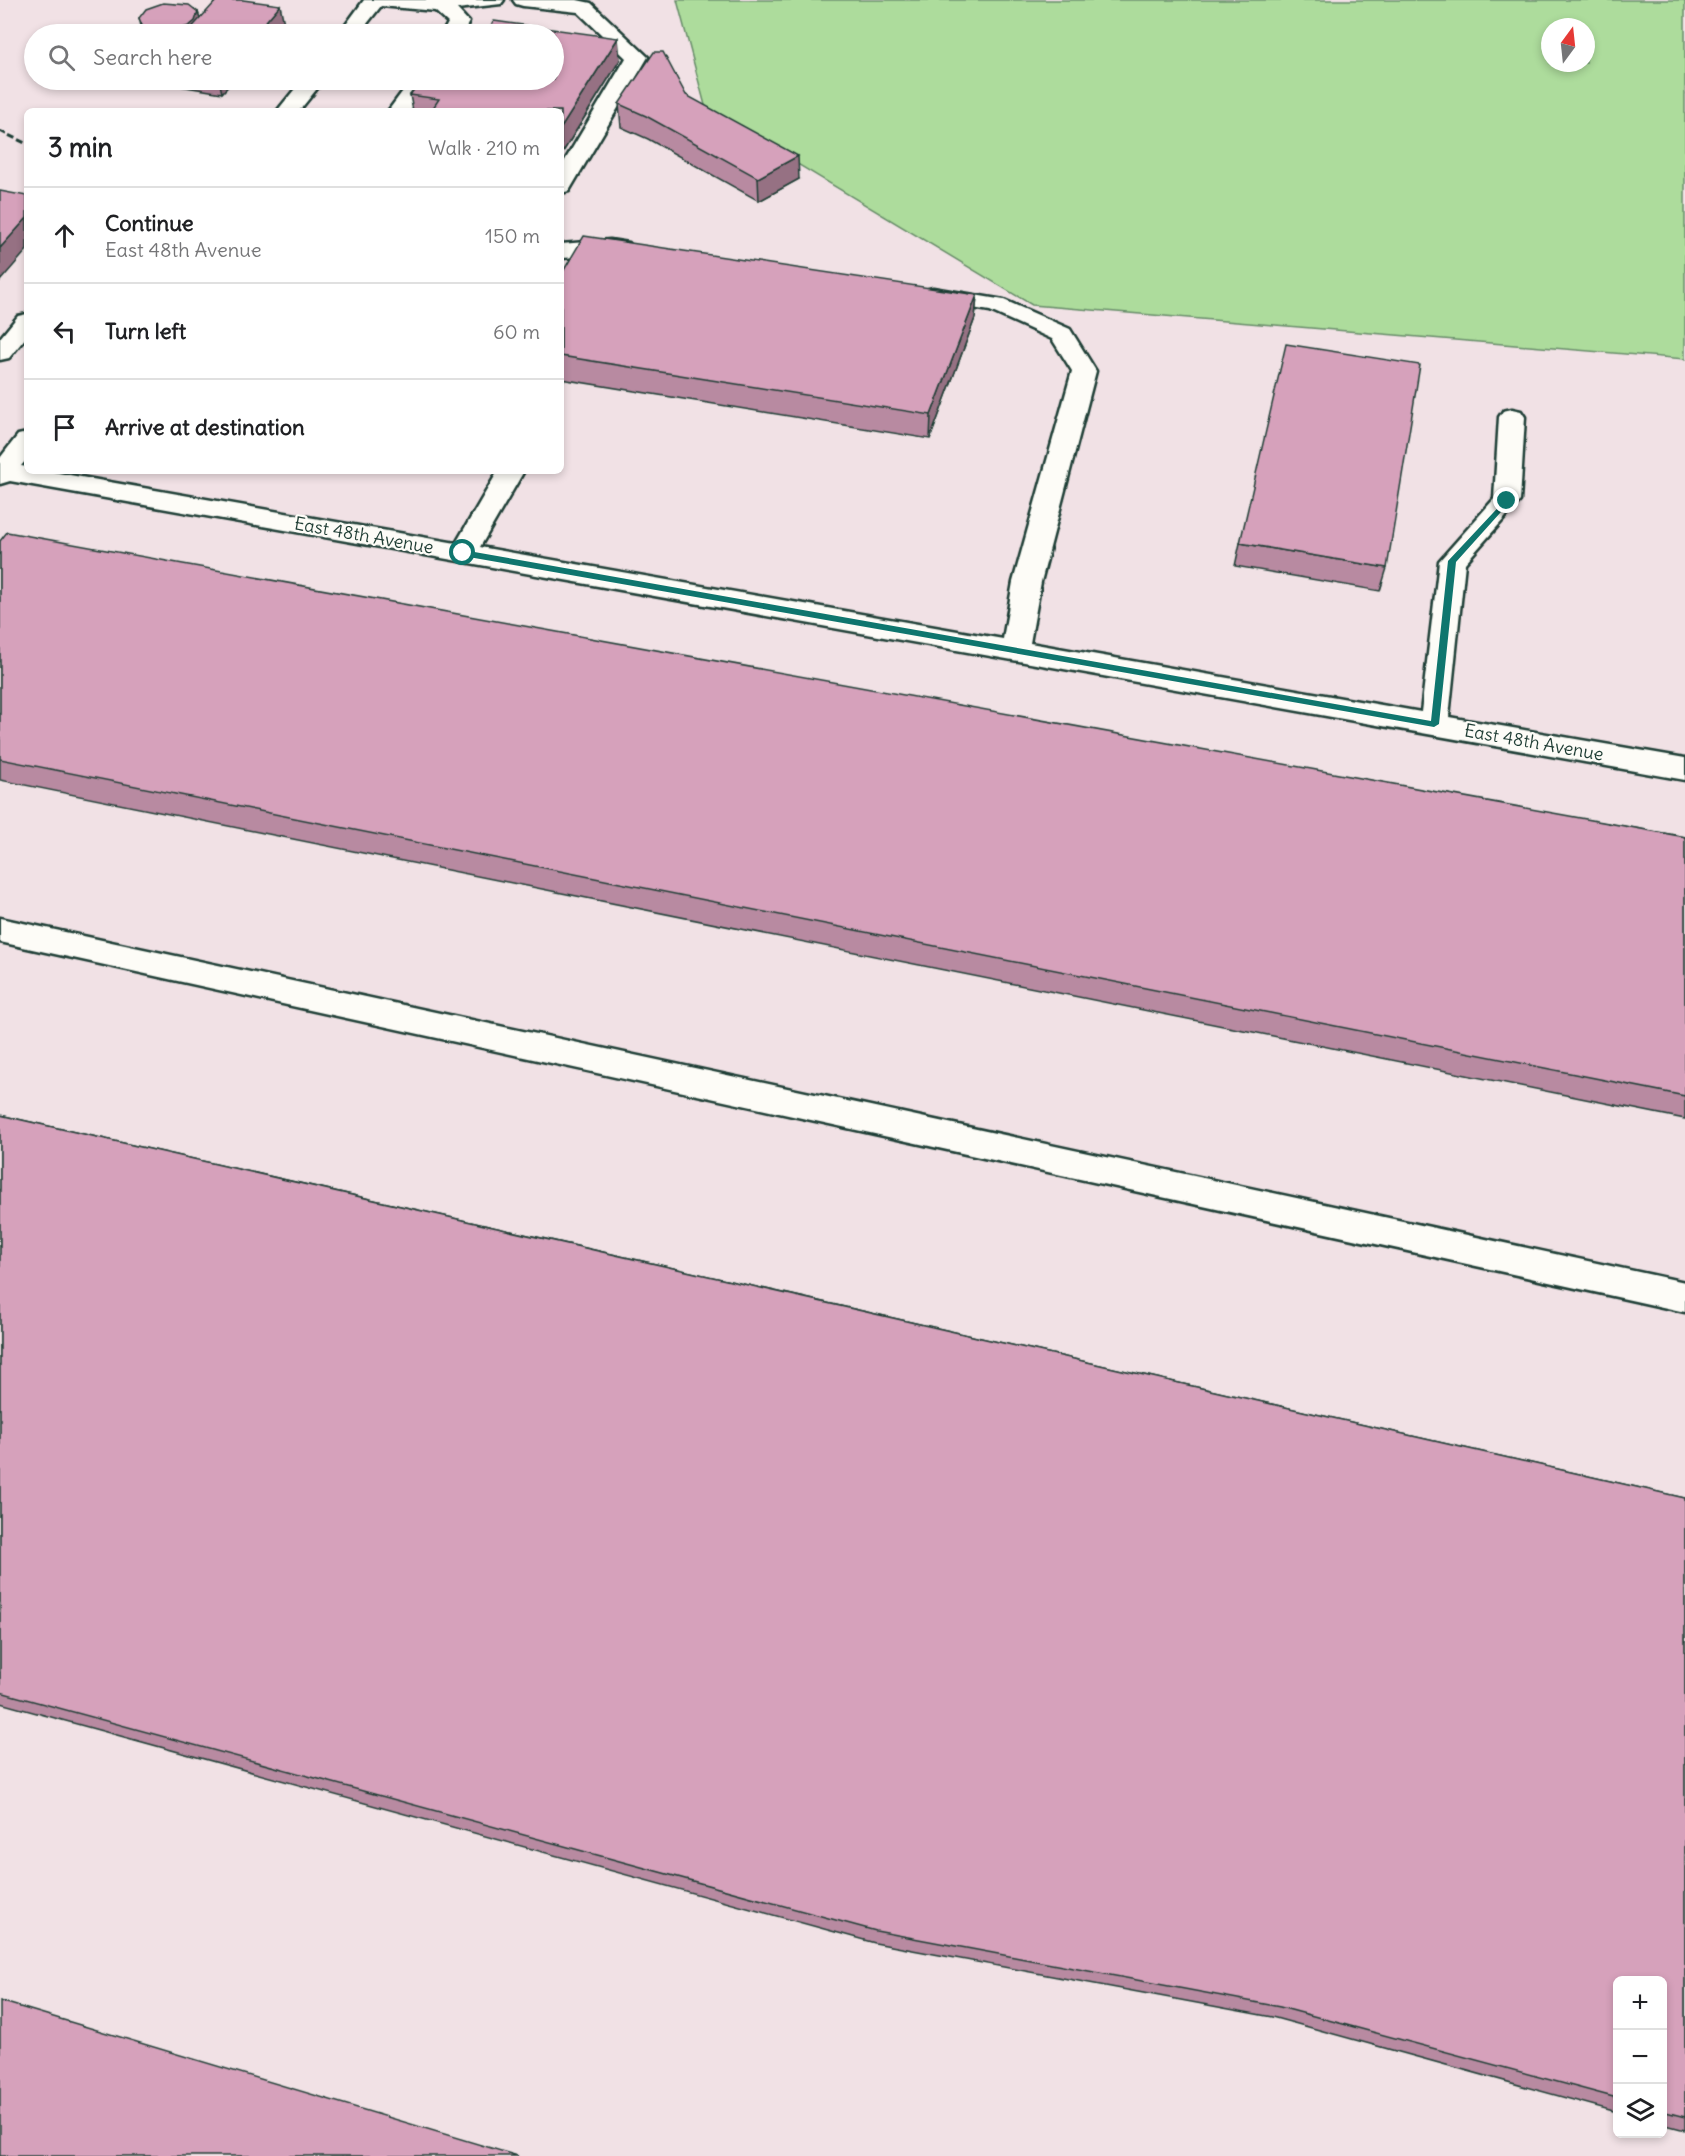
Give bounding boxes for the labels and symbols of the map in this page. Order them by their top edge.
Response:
north arrow [1541,18,1595,72]
route end [1493,487,1519,513]
street label: East 48th Avenue [293,511,435,559]
route start [449,539,475,565]
street label: East 48th Avenue [1463,718,1605,766]

